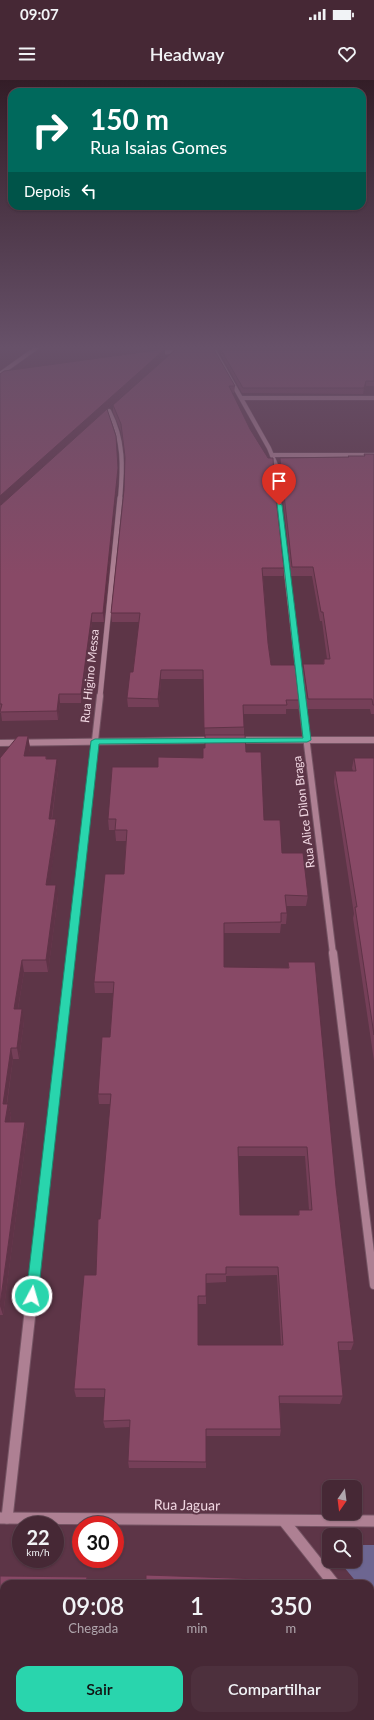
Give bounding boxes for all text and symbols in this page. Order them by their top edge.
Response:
text: 09:07 [20,5,59,23]
icon: menu [16,43,38,65]
text: Headway [150,43,224,65]
icon: heart [336,43,358,65]
text: 150 m [90,102,169,136]
icon: right [24,104,76,156]
text: Rua Isaias Gomes [90,136,227,158]
icon: left [78,180,100,202]
text: Depois [24,182,70,200]
pin [262,464,296,505]
icon: arrive [268,470,290,492]
street label: Rua Higino Messa [77,628,102,724]
street label: Rua Alice Dilon Braga [289,755,318,869]
position arrow [11,1275,53,1317]
north arrow [322,1480,362,1520]
map controls [322,1480,362,1568]
street label: Rua Jaguar [154,1495,220,1514]
speed limit sign: 30 [72,1516,124,1568]
text: 22 [26,1525,50,1549]
button: search [322,1528,362,1568]
text: km/h [26,1546,50,1558]
text: 09:08 [62,1591,124,1620]
text: 1 [190,1591,204,1620]
text: 350 [270,1591,312,1620]
text: Chegada [68,1620,118,1636]
text: min [186,1620,208,1636]
text: m [285,1620,296,1636]
button: Sair [16,1666,183,1712]
button: Compartilhar [191,1666,358,1712]

